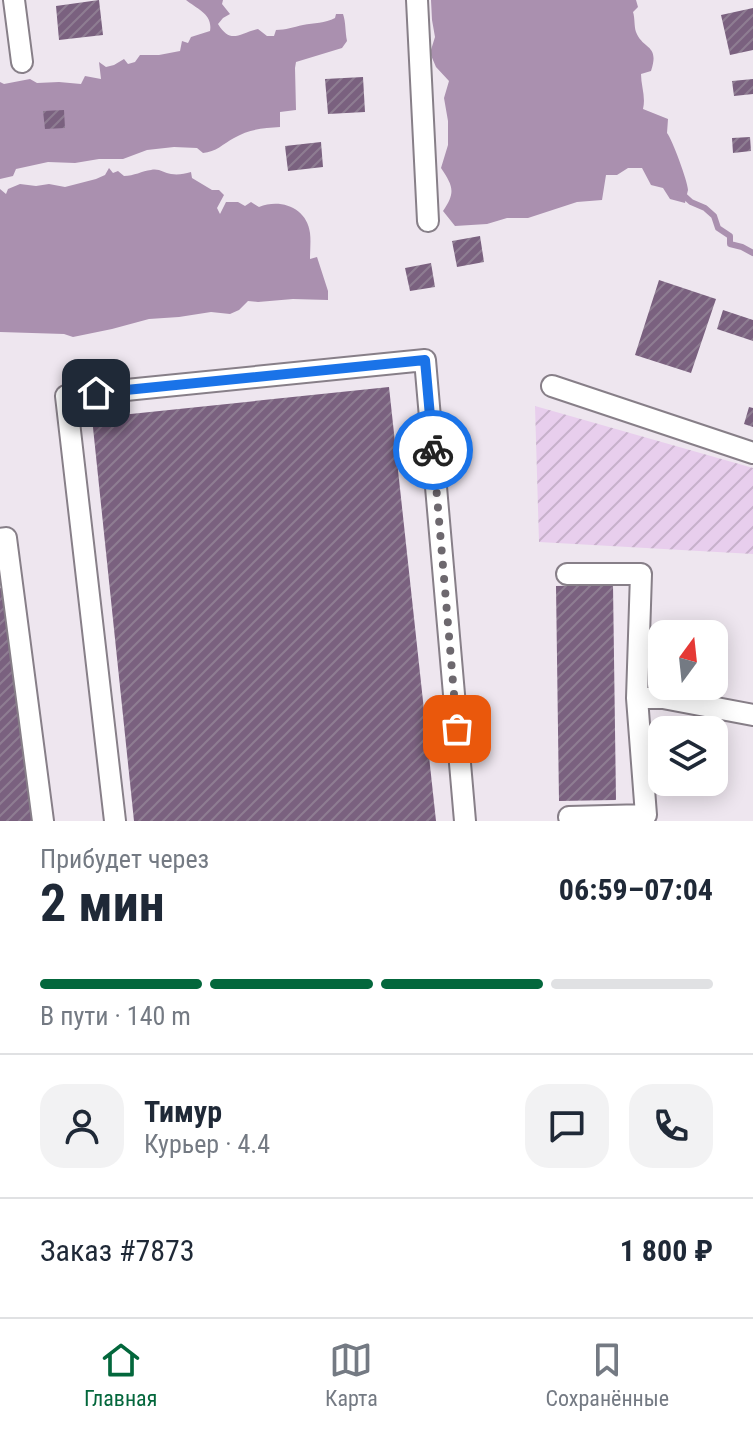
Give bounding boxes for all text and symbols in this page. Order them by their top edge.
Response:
pin [62,359,130,427]
icon: home [74,371,118,415]
courier [393,410,473,490]
icon: bike [411,428,455,472]
north arrow [648,620,728,700]
map controls [648,620,728,796]
pin [423,695,491,763]
icon: bag [435,707,479,751]
button: layers [648,716,728,796]
text: Прибудет через [40,844,209,874]
text: 06:59–07:04 [559,872,713,907]
text: 2 мин [40,873,165,934]
text: В пути · 140 m [40,1001,191,1031]
button: person [40,1084,124,1168]
button: chat [525,1084,609,1168]
button: phone [629,1084,713,1168]
text: Тимур [144,1094,222,1129]
text: Курьер · 4.4 [144,1129,270,1159]
text: Заказ #7873 [40,1233,195,1268]
text: 1 800 ₽ [620,1233,713,1268]
tab: Главная [84,1338,157,1411]
tab: Карта [325,1338,378,1411]
tab: Сохранённые [546,1338,669,1411]

